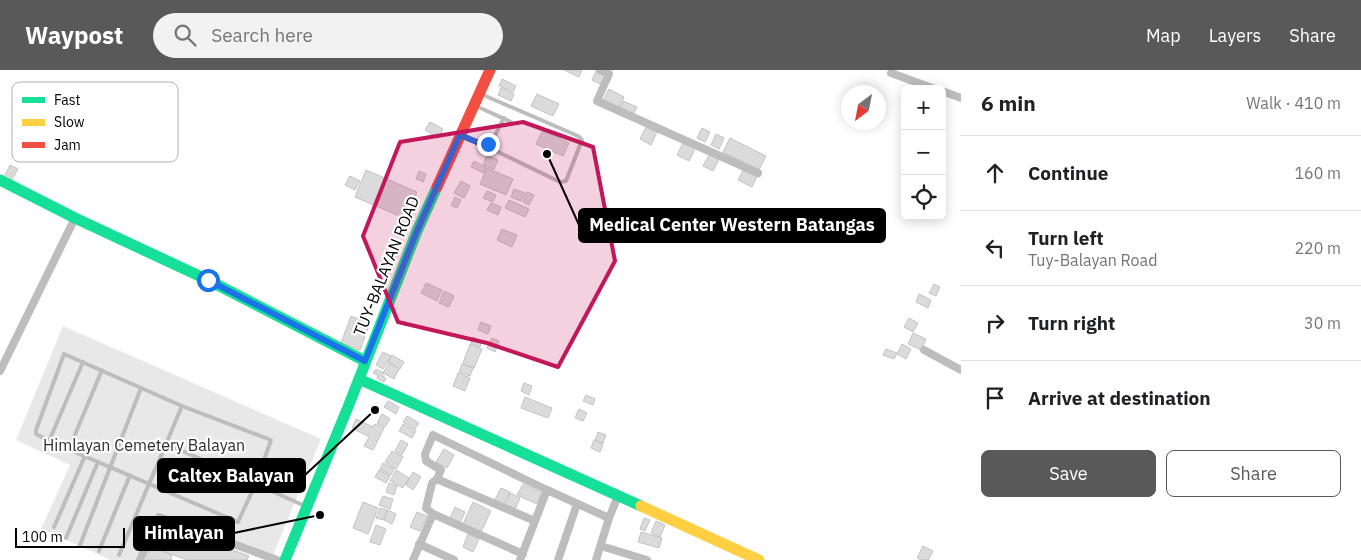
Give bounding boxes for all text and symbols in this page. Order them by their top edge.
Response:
search box [153,13,503,58]
text: Waypost [25,19,123,51]
icon: search [171,21,199,49]
text: Search here [211,23,313,47]
text: Map [1146,24,1181,47]
text: Layers [1209,24,1261,47]
text: Share [1289,24,1336,47]
legend [12,82,178,162]
north arrow [841,85,886,130]
map controls [901,85,946,220]
button: + [901,85,946,130]
text: 6 min [981,89,1036,117]
text: Fast [54,91,80,109]
text: Walk · 410 m [1246,93,1341,113]
text: Slow [54,113,85,131]
button: − [901,130,946,175]
route end [477,133,500,156]
text: Jam [54,136,81,154]
icon: ahead [981,159,1009,187]
text: Continue [1028,161,1108,185]
text: 160 m [1294,163,1341,183]
button: locate [901,175,946,220]
street label: TUY-BALAYAN ROAD [349,193,423,339]
callout: Medical Center Western Batangas [579,209,885,242]
text: Medical Center Western Batangas [589,213,875,236]
text: Turn left [1028,226,1104,250]
icon: left [981,234,1009,262]
text: 220 m [1294,238,1341,258]
text: Tuy-Balayan Road [1028,250,1157,270]
route start [197,269,220,292]
icon: right [981,309,1009,337]
text: Turn right [1028,311,1115,335]
text: 30 m [1304,313,1341,333]
icon: arrive [981,384,1009,412]
text: Arrive at destination [1028,386,1211,410]
park label: Himlayan Cemetery Balayan [43,435,245,455]
button: Save [981,450,1156,497]
button: Share [1166,450,1341,497]
callout: Caltex Balayan [158,459,305,492]
text: Caltex Balayan [168,464,294,487]
callout: Himlayan [134,517,234,550]
text: Himlayan [144,521,224,544]
scale bar [15,525,125,548]
text: 100 m [22,528,63,546]

